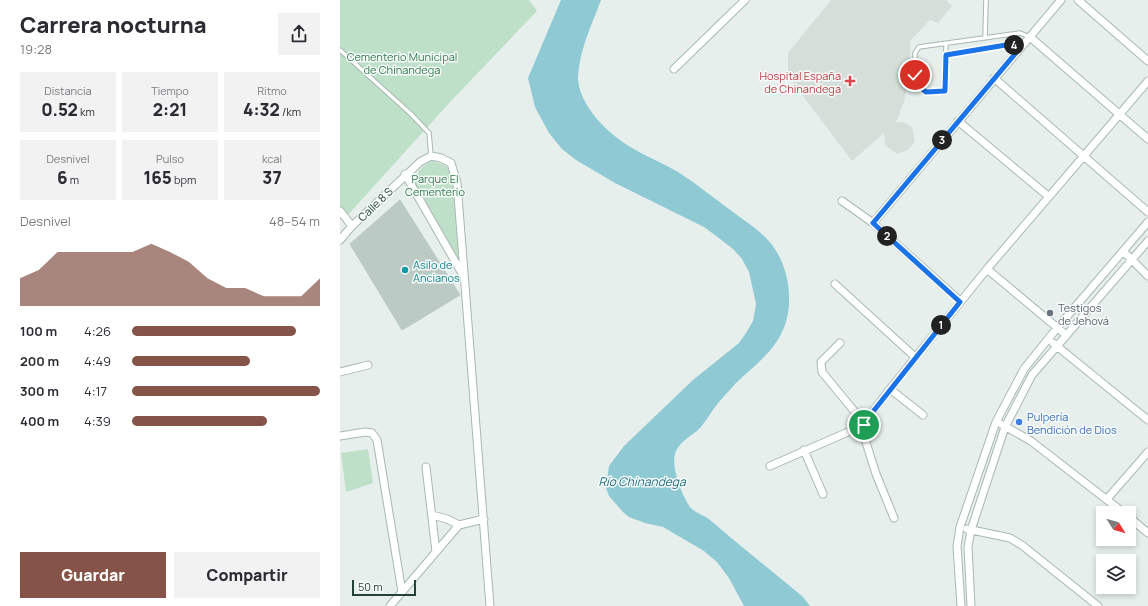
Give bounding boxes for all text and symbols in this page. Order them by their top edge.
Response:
text: Carrera nocturna [20,10,207,40]
button: share [278,13,320,55]
pin: 4 [1004,35,1024,55]
text: 4 [1011,37,1017,52]
text: 19:28 [20,40,52,58]
park label: Cementerio Municipal de Chinandega [347,49,457,77]
pin [898,58,932,92]
icon: check [904,64,926,86]
place label: Hospital España de Chinandega [760,68,841,96]
marker: Hospital España de Chinandega [844,75,856,87]
text: Distancia [44,83,92,98]
text: Tiempo [151,83,189,98]
text: Ritmo [257,83,287,98]
text: 0.52 [41,98,78,121]
text: 2:21 [153,98,187,121]
text: 4:32 [243,98,280,121]
text: km [78,104,95,119]
text: /km [280,104,301,119]
pin: 3 [932,130,952,150]
text: 3 [939,132,945,147]
text: Desnivel [46,151,90,166]
text: Pulso [156,151,184,166]
text: kcal [262,151,282,166]
text: 6 [57,166,68,189]
text: 165 [144,166,172,189]
text: 37 [262,166,282,189]
park label: Parque El Cementerio [405,171,465,199]
text: m [68,172,79,187]
text: bpm [172,172,196,187]
street label: Calle 8 S [354,183,396,224]
text: Desnivel [20,212,71,230]
text: 48–54 m [269,212,320,230]
pin: 2 [877,226,897,246]
text: 2 [884,228,890,243]
place label: Asilo de Ancianos [413,257,460,285]
marker: Asilo de Ancianos [400,265,410,275]
place label: Testigos de Jehová [1058,300,1109,328]
marker: Testigos de Jehová [1045,308,1055,318]
pin: 1 [931,315,951,335]
text: 1 [939,317,943,332]
text: 100 m [20,322,57,340]
text: 4:26 [84,322,111,340]
text: 200 m [20,352,59,370]
text: 4:49 [84,352,111,370]
text: 300 m [20,382,59,400]
text: 4:17 [84,382,107,400]
pin [847,408,881,442]
place label: Pulpería Bendición de Dios [1027,409,1117,437]
text: 400 m [20,412,59,430]
text: 4:39 [84,412,111,430]
icon: arrive [853,414,875,436]
marker: Pulpería Bendición de Dios [1014,417,1024,427]
water label: Río Chinandega [598,473,687,490]
north arrow [1096,506,1136,546]
map controls [1096,506,1136,594]
button: Guardar [20,552,166,598]
button: Compartir [174,552,320,598]
button: layers [1096,554,1136,594]
scale bar [352,578,416,597]
text: 50 m [358,579,383,594]

